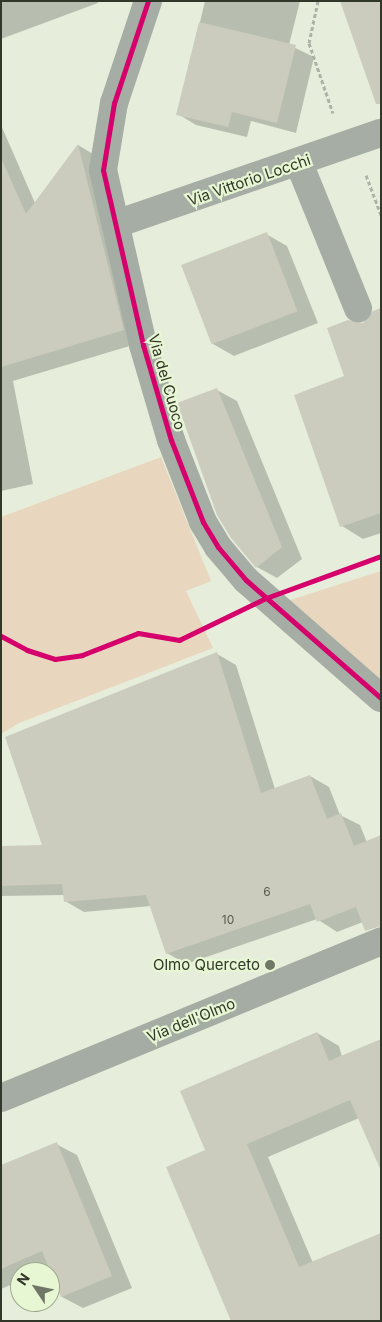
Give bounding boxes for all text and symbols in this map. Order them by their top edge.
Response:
street label: Via Vittorio Locchi [185,151,313,209]
street label: Via del Cuoco [145,332,189,432]
house number: 6 [263,885,271,899]
house number: 10 [222,913,234,927]
place label: Olmo Querceto [153,956,260,974]
marker: Olmo Querceto [264,959,276,971]
street label: Via dell'Olmo [144,994,238,1046]
north arrow [10,1262,60,1312]
text: N [13,1270,33,1288]

